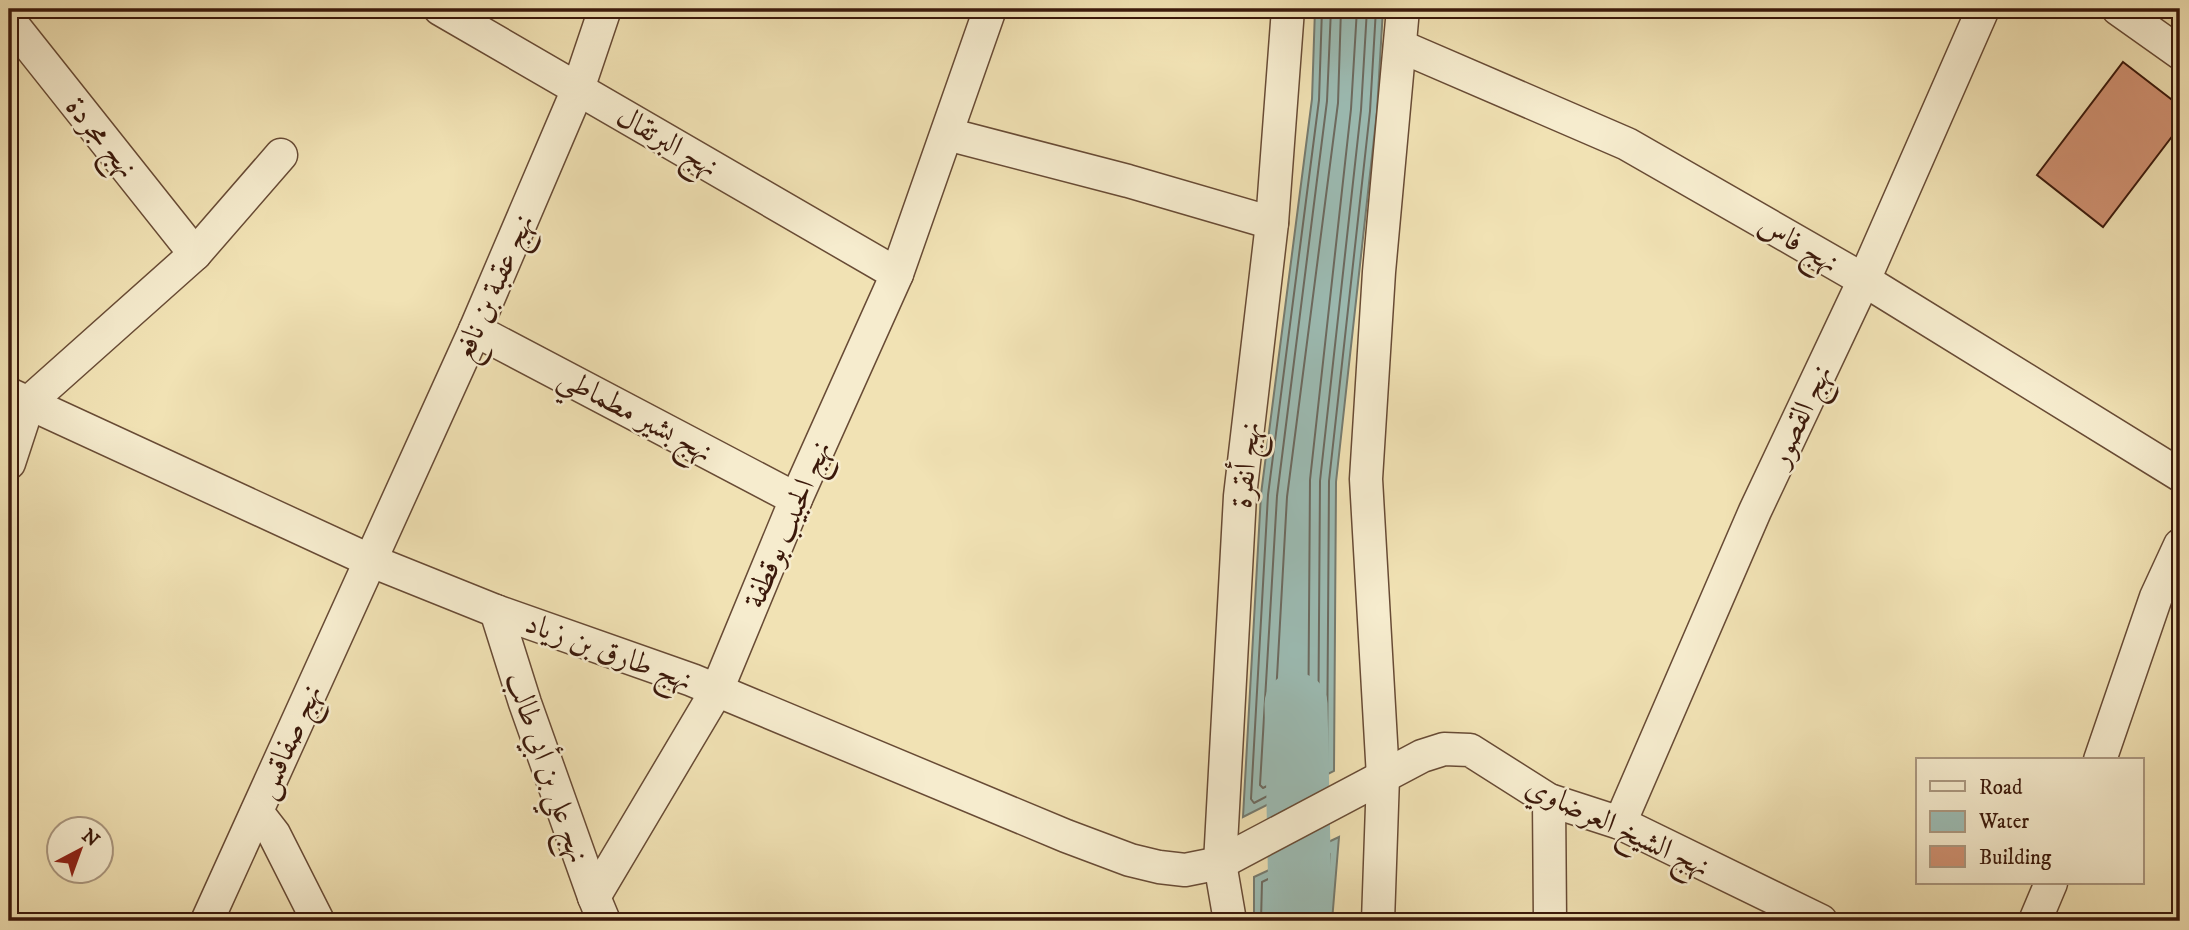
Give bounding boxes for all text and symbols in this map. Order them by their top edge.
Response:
street label: نهج مجردة [51,90,145,191]
street label: نهج البرتقال [606,98,725,192]
street label: نهج فاس [1748,207,1845,288]
street label: نهج عقبة بن نافع [445,208,550,370]
street label: نهج بشير مطماطي [548,359,719,478]
street label: نهج القصور [1760,359,1847,478]
street label: نهج أنقرة [1220,420,1276,511]
street label: نهج الحبيب بوقطفة [736,435,847,617]
street label: نهج طارق بن زياد [518,605,697,706]
street label: نهج علي بن أبي طالب [488,666,600,871]
street label: نهج صفاقس [248,678,337,808]
legend [1916,758,2144,884]
street label: نهج الشيخ العرضاوي [1516,769,1715,893]
text: Road [1979,775,2023,801]
text: Water [1978,809,2029,835]
north arrow [46,814,116,884]
text: N [77,825,104,852]
text: Building [1979,845,2052,871]

